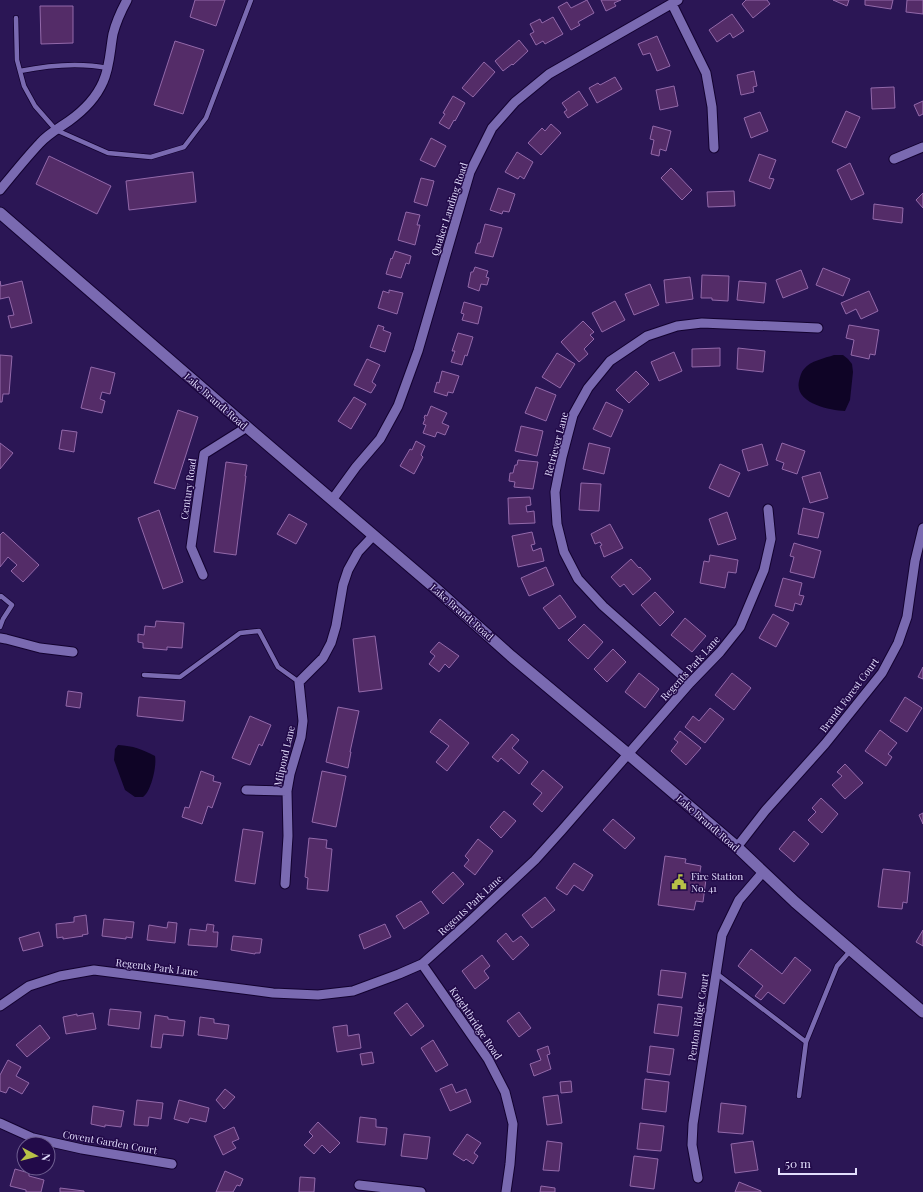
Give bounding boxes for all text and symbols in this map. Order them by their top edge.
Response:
street label: Quaker Landing Road [427,160,471,257]
street label: Lake Brandt Road [181,370,251,433]
street label: Retriever Lane [541,410,571,478]
street label: Century Road [177,457,199,521]
street label: Lake Brandt Road [427,581,497,644]
street label: Regents Park Lane [657,632,723,704]
street label: Brandt Forest Court [816,654,882,735]
street label: Milpond Lane [270,724,298,788]
street label: Lake Brandt Road [673,792,743,855]
place label: Fire Station No. 41 [691,869,743,895]
street label: Regents Park Lane [435,872,505,938]
public building icon: Fire Station No. 41 [670,873,688,891]
street label: Regents Park Lane [115,955,199,979]
street label: Penton Ridge Court [684,972,712,1062]
street label: Knightbridge Road [447,984,506,1062]
street label: Covent Garden Court [62,1127,159,1157]
north arrow [16,1136,56,1176]
scale bar [779,1150,856,1176]
text: N [38,1152,54,1162]
text: 50 m [785,1155,811,1171]

